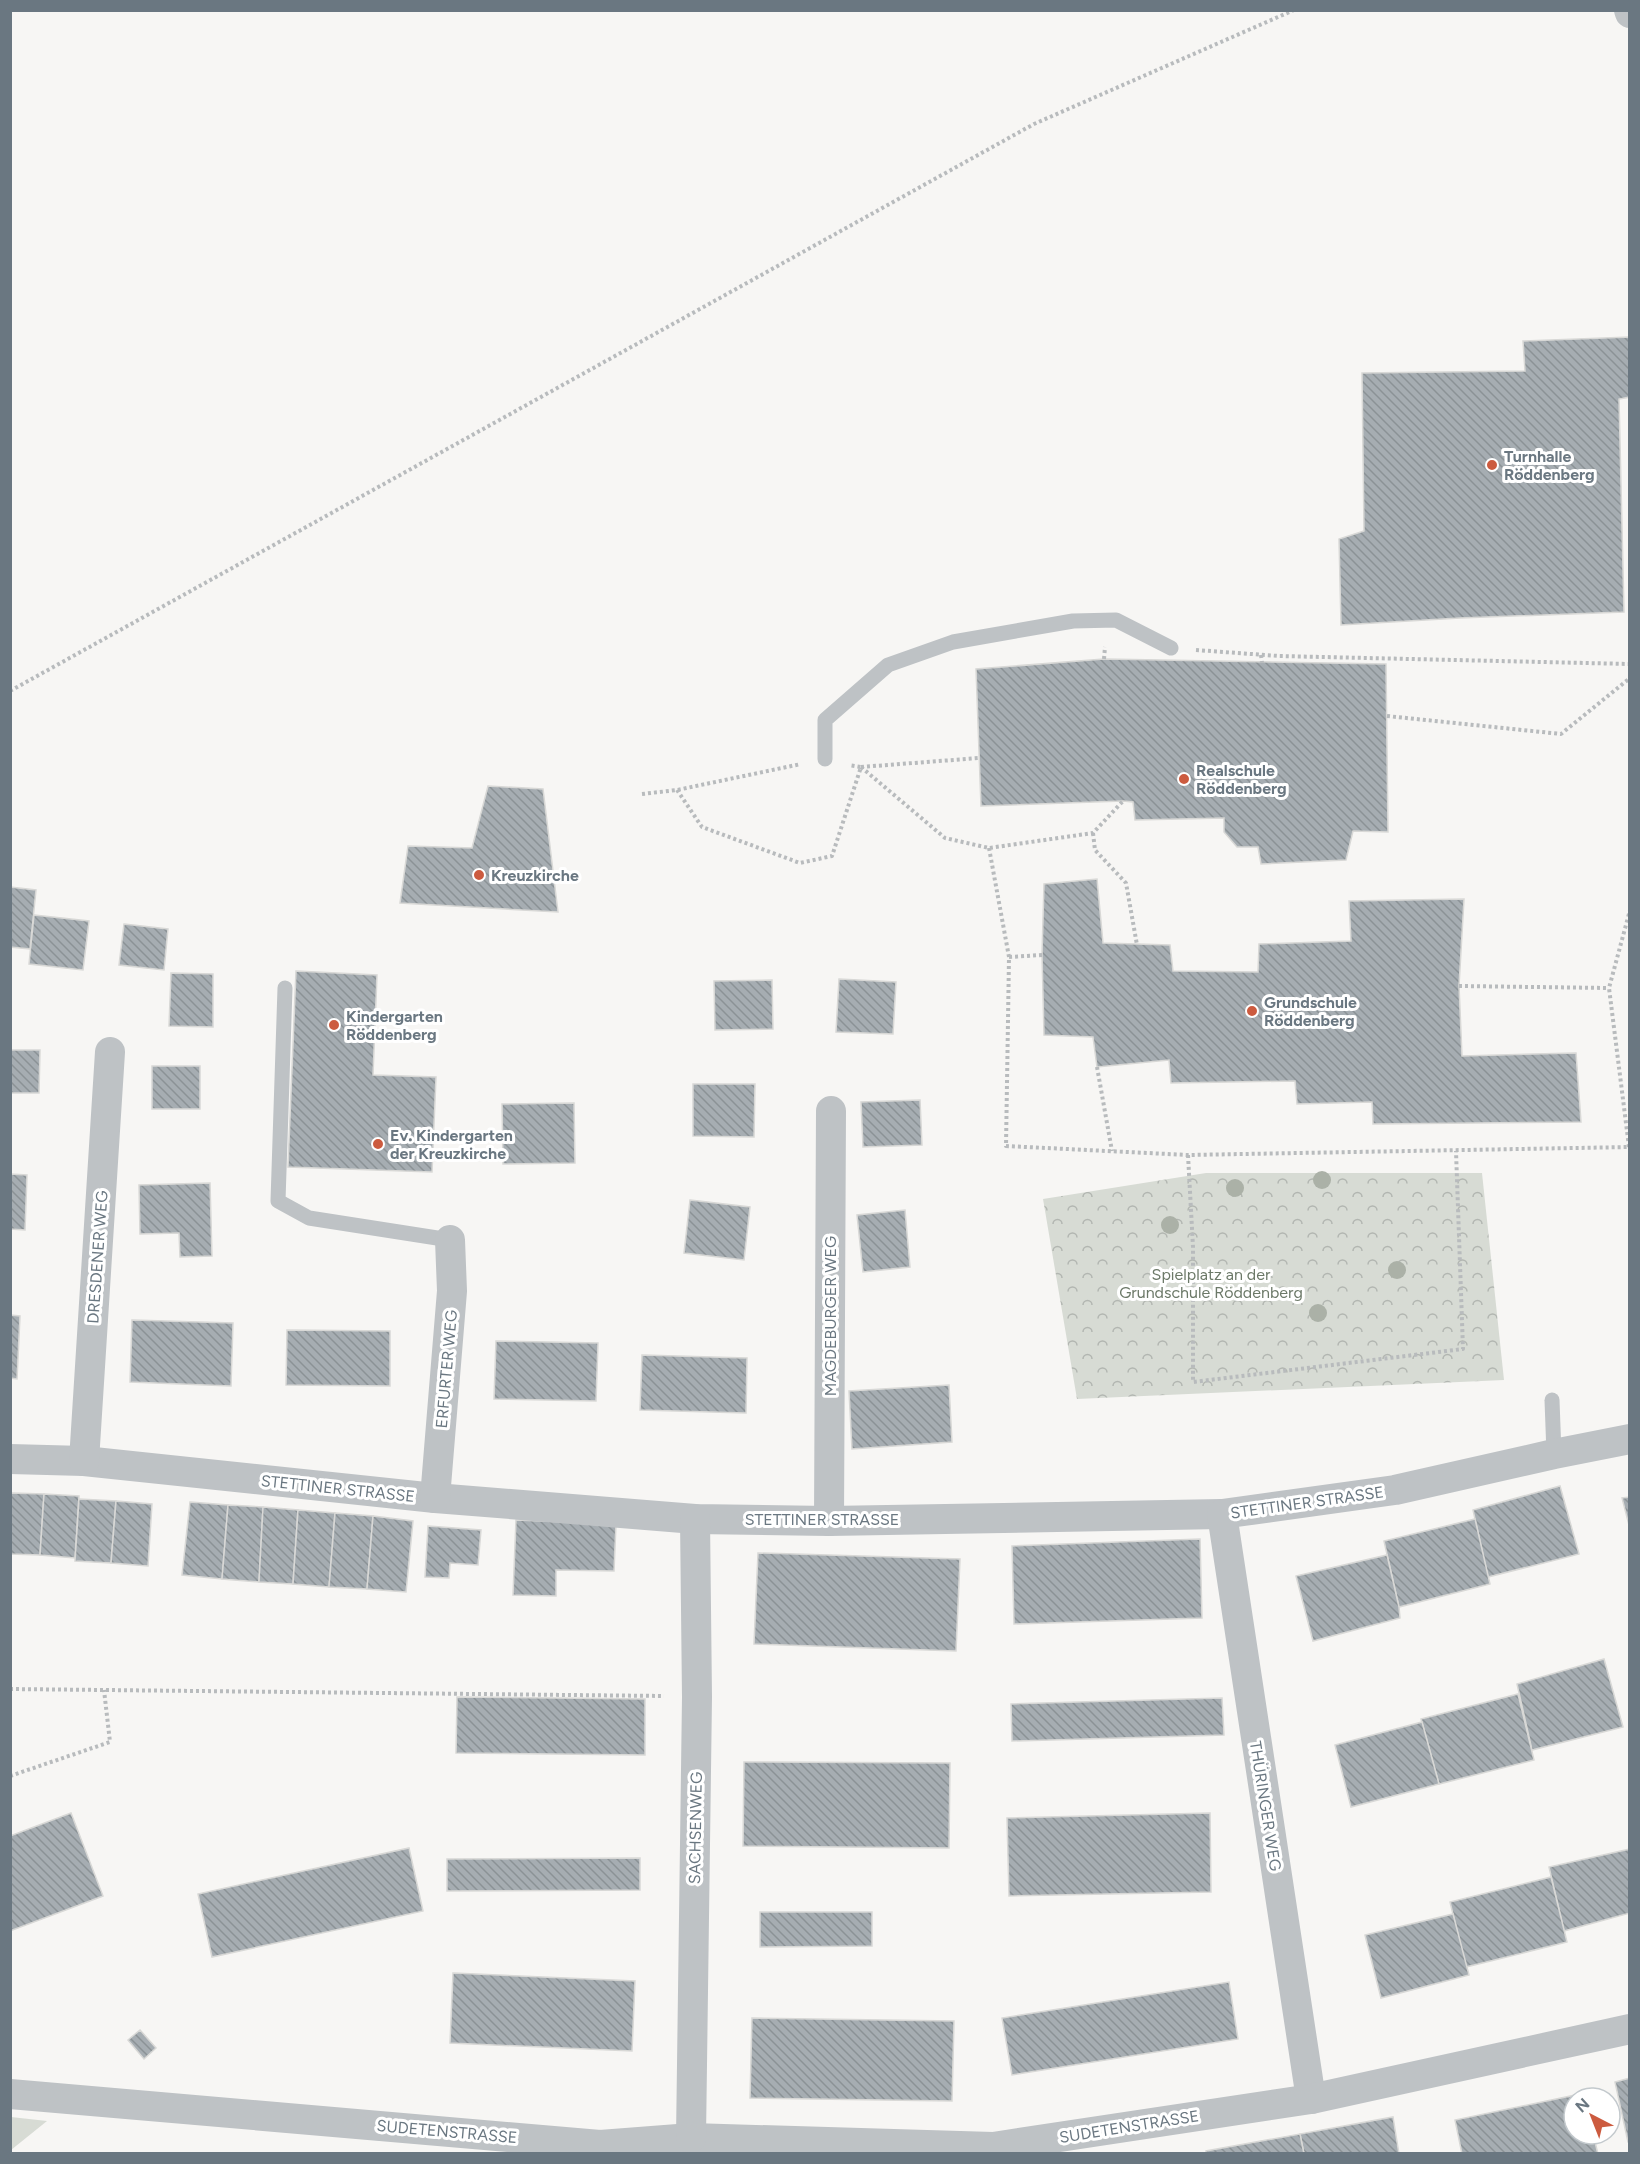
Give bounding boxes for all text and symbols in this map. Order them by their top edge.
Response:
place label: Turnhalle Röddenberg [1504,447,1595,484]
marker: Turnhalle Röddenberg [1485,458,1499,472]
place label: Realschule Röddenberg [1196,761,1287,798]
marker: Realschule Röddenberg [1177,772,1191,786]
place label: Kreuzkirche [491,866,579,885]
marker: Kreuzkirche [472,868,486,882]
place label: Grundschule Röddenberg [1264,993,1357,1030]
marker: Grundschule Röddenberg [1245,1004,1259,1018]
place label: Kindergarten Röddenberg [346,1007,443,1044]
marker: Kindergarten Röddenberg [327,1018,341,1032]
place label: Ev. Kindergarten der Kreuzkirche [390,1126,513,1163]
marker: Ev. Kindergarten der Kreuzkirche [371,1137,385,1151]
street label: DRESDENER WEG [83,1190,112,1324]
street label: MAGDEBURGER WEG [821,1236,840,1396]
park label: Spielplatz an der Grundschule Röddenberg [1119,1265,1303,1302]
street label: ERFURTER WEG [432,1309,461,1429]
street label: STETTINER STRASSE [260,1471,416,1506]
street label: STETTINER STRASSE [1229,1482,1385,1523]
street label: STETTINER STRASSE [745,1510,899,1529]
street label: THÜRINGER WEG [1246,1740,1285,1873]
street label: SACHSENWEG [685,1772,706,1884]
north arrow [1562,2086,1622,2146]
text: N [1571,2094,1593,2116]
street label: SUDETENSTRASSE [1058,2106,1200,2147]
street label: SUDETENSTRASSE [376,2116,518,2147]

